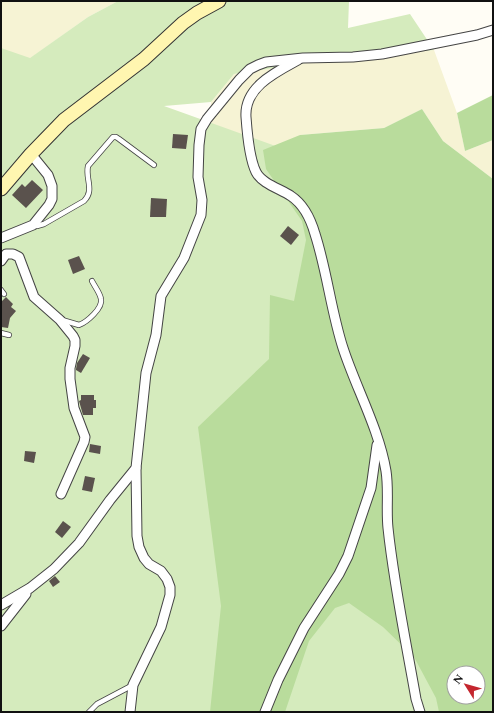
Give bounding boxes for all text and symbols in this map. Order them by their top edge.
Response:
north arrow [446,665,486,705]
text: N [449,671,468,688]

